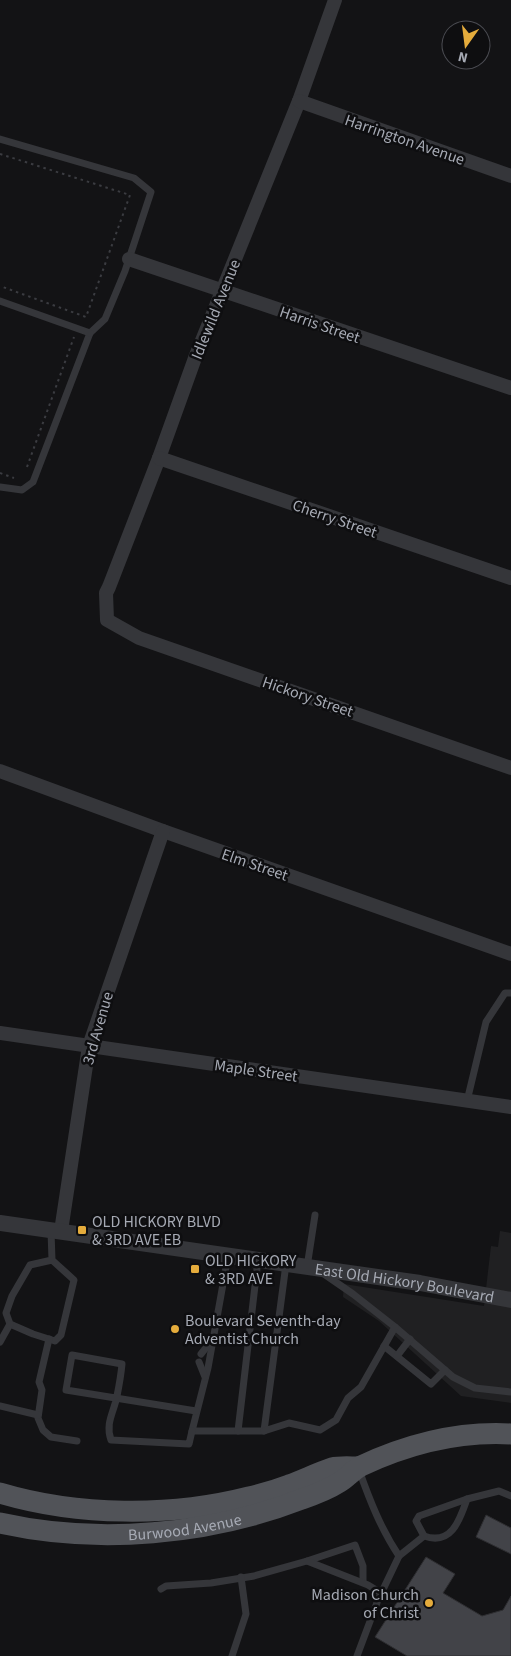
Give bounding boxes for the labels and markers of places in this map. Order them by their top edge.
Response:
place label: OLD HICKORY BLVD & 3RD AVE EB [92,1211,221,1251]
marker: OLD HICKORY BLVD & 3RD AVE EB [76,1224,88,1236]
place label: OLD HICKORY & 3RD AVE [205,1250,297,1290]
marker: OLD HICKORY & 3RD AVE [189,1263,201,1275]
place label: Boulevard Seventh-day Adventist Church [185,1310,341,1350]
marker: Boulevard Seventh-day Adventist Church [169,1323,181,1335]
place label: Madison Church of Christ [311,1584,420,1624]
marker: Madison Church of Christ [423,1597,435,1609]

